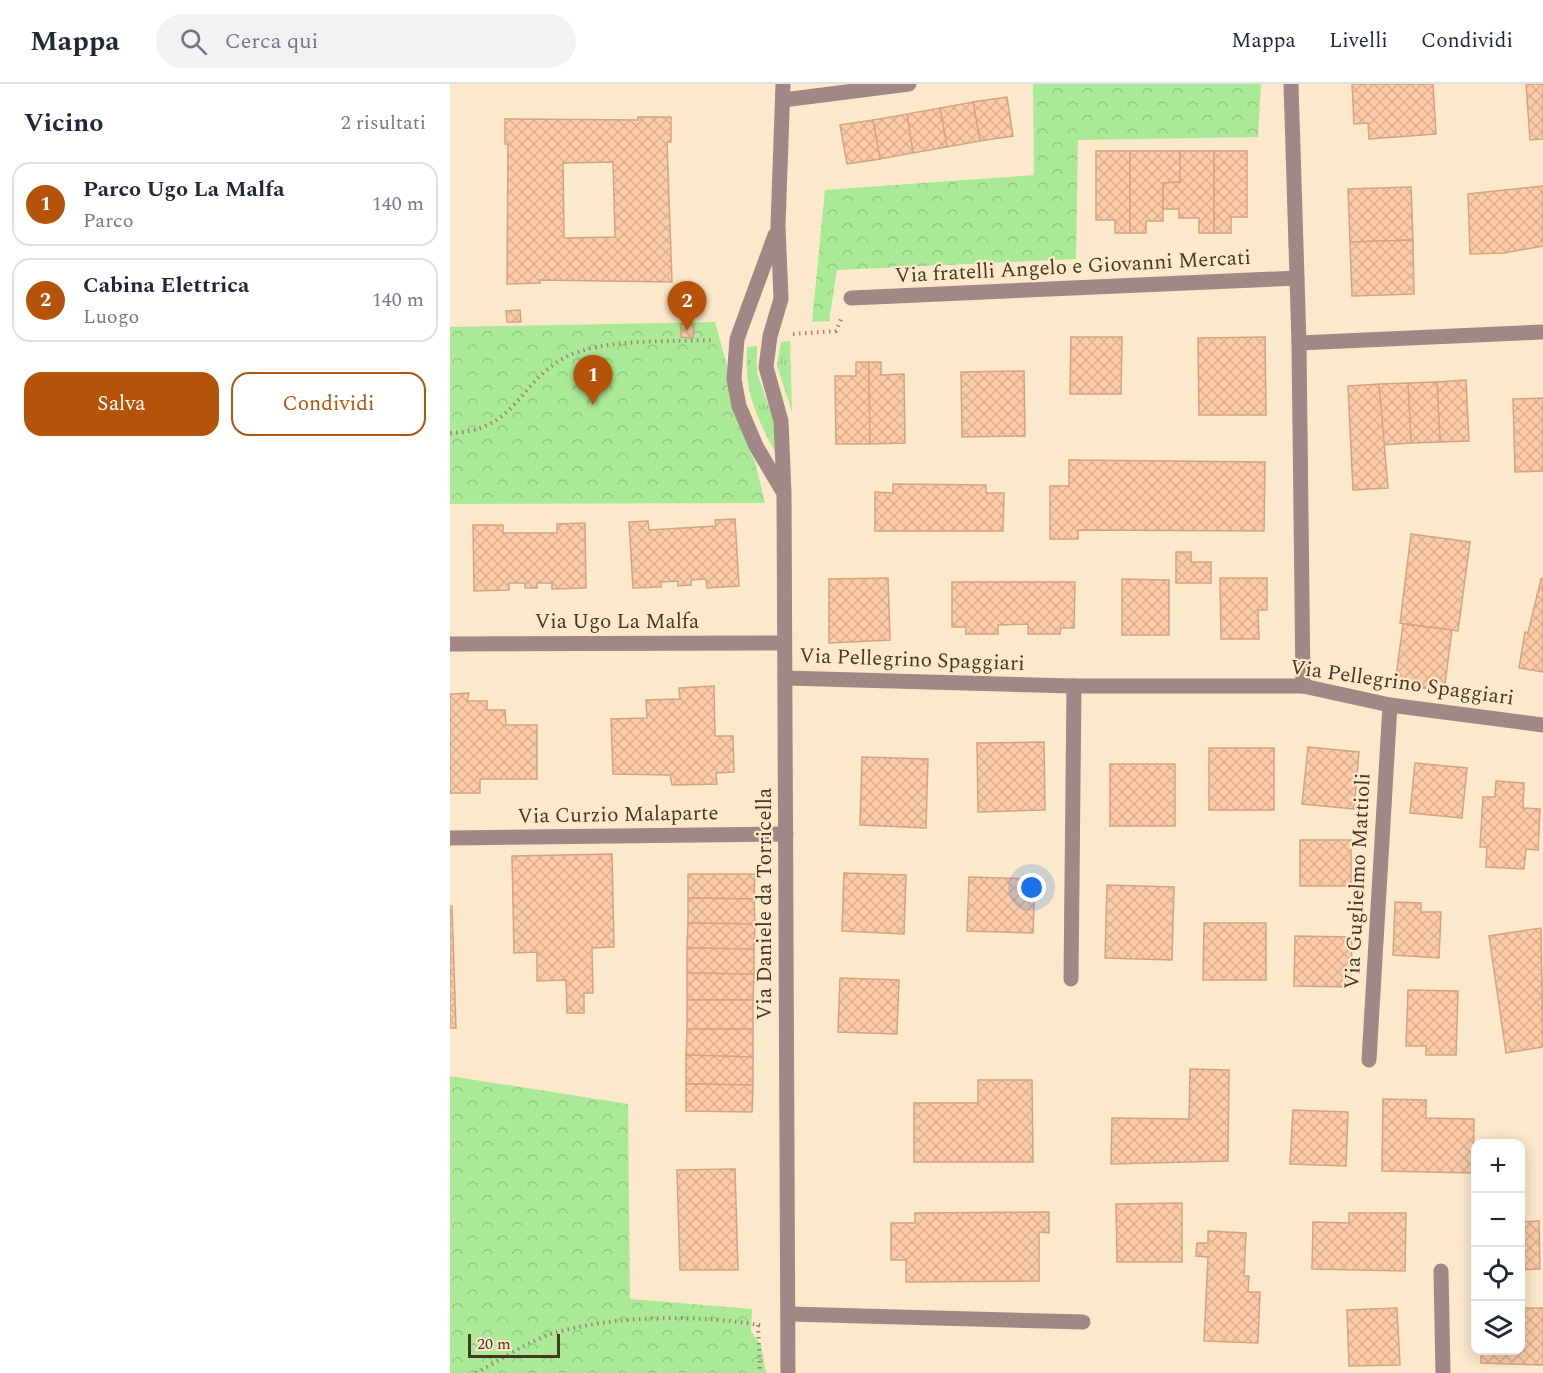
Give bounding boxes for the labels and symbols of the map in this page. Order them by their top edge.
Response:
street label: Via fratelli Angelo e Giovanni Mercati [894,242,1252,292]
pin: 2 [668,282,706,331]
pin: 1 [574,356,612,405]
street label: Via Ugo La Malfa [535,606,700,638]
street label: Via Pellegrino Spaggiari [799,640,1025,680]
street label: Via Pellegrino Spaggiari [1288,651,1516,715]
street label: Via Guglielmo Mattioli [1336,772,1380,990]
street label: Via Daniele da Torricella [749,787,781,1020]
street label: Via Curzio Malaparte [517,797,719,833]
your location [1017,873,1046,902]
scale bar [468,1331,560,1358]

